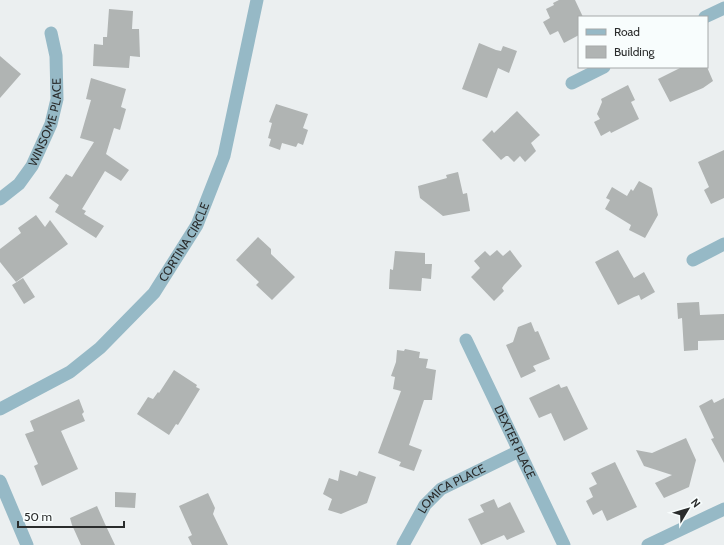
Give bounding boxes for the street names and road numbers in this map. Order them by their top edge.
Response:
street label: WINSOME PLACE [25,78,64,169]
street label: CORTINA CIRCLE [155,200,212,284]
street label: DEXTER PLACE [491,403,539,481]
street label: LOMICA PLACE [414,460,488,516]

